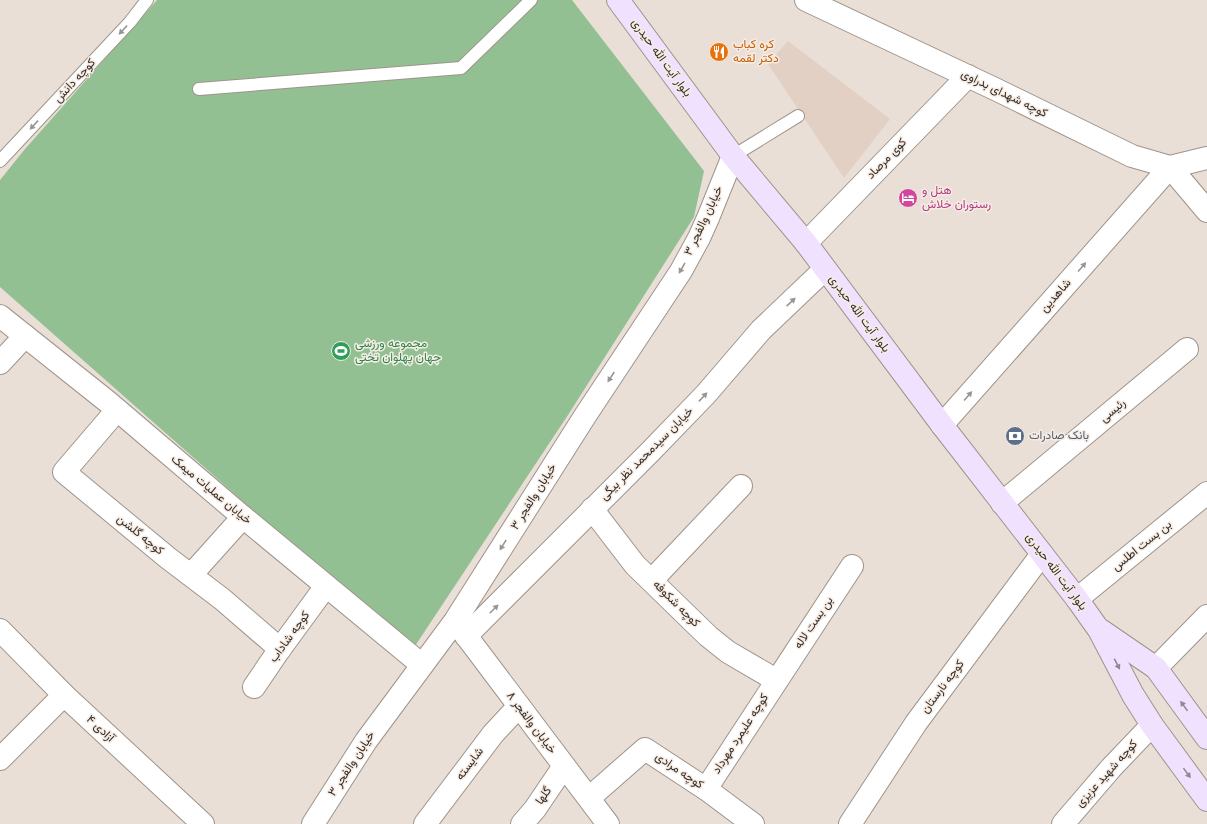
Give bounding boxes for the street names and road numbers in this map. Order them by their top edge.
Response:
street label: بلوار آیت الله حیدری [626,15,696,101]
street label: کوچه دانش [50,55,100,107]
street label: کوچه شهدای بدراوی [958,65,1050,123]
street label: کوی مرصاد [863,134,911,184]
street label: خیابان والفجر ۳ [680,183,728,259]
street label: بلوار آیت الله حیدری [824,271,894,357]
street label: شاهدین [1036,275,1076,317]
street label: رئیسی [1096,395,1130,427]
street label: خیابان سیدمحمد نظر بیگی [596,403,698,505]
street label: خیابان عملیات میمک [167,451,255,529]
street label: خیابان والفجر ۳ [506,460,562,534]
street label: کوچه گلشن [113,510,167,560]
street label: بن بست اطلس [1108,516,1176,576]
street label: بلوار آیت الله حیدری [1021,529,1091,615]
street label: کوچه شکوفه [648,576,704,632]
street label: بن بست لاله [790,593,838,653]
street label: کوچه شاداب [265,608,315,666]
street label: کوچه نارستان [917,656,969,718]
street label: خیابان والفجر ۸ [501,688,561,758]
street label: کوچه علیمرد مهرداد [708,690,774,778]
street label: آزادی ۴ [82,711,119,748]
street label: خیابان والفجر ۳ [324,728,380,800]
street label: کوچه شهید عزیزی [1072,736,1142,812]
street label: شایسته [452,744,488,784]
street label: کوچه مرادی [651,748,707,794]
street label: گلها [531,783,557,809]

